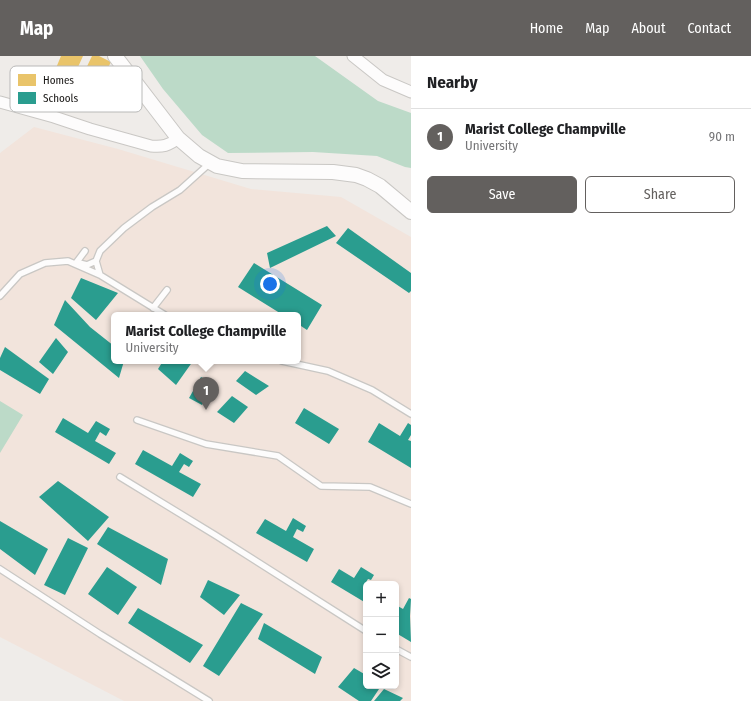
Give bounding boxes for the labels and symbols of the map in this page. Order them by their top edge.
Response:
legend [10,66,142,112]
text: Homes [43,74,74,87]
text: Schools [43,92,78,105]
your location [260,274,280,294]
pin: 1 [193,377,219,410]

